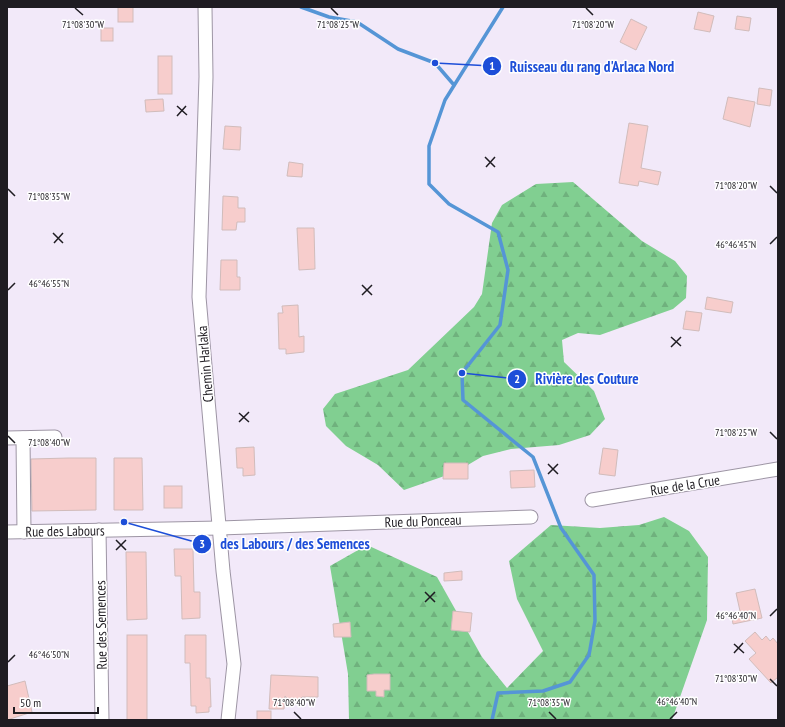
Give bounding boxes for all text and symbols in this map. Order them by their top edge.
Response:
text: 71°08'30"W [62,18,104,31]
text: 71°08'25"W [317,18,359,31]
text: 71°08'20"W [572,18,614,31]
callout: Ruisseau du rang d'Arlaca Nord [482,53,682,80]
text: Ruisseau du rang d'Arlaca Nord [510,57,675,76]
text: 1 [489,58,495,73]
text: 71°08'20"W [715,179,757,192]
text: 71°08'35"W [28,190,70,203]
text: 46°46'45"N [716,238,756,251]
text: 46°46'55"N [29,277,69,290]
street label: Chemin Harlaka [193,325,217,403]
callout: Rivière des Couture [507,366,647,393]
text: Rivière des Couture [535,369,639,388]
text: 2 [514,371,520,386]
text: 71°08'25"W [715,426,757,439]
text: 71°08'40"W [28,436,70,449]
street label: Rue de la Crue [649,471,721,499]
street label: Rue du Ponceau [384,511,462,531]
street label: Rue des Labours [25,521,105,541]
callout: des Labours / des Semences [192,530,377,557]
text: des Labours / des Semences [220,534,370,553]
text: 3 [199,536,205,551]
street label: Rue des Semences [91,580,111,670]
text: 46°46'40"N [716,609,756,622]
text: 46°46'50"N [29,648,69,661]
text: 71°08'30"W [715,672,757,685]
scale bar [14,689,98,715]
text: 50 m [20,695,41,710]
text: 46°46'40"N [657,695,697,708]
text: 71°08'40"W [273,696,315,709]
text: 71°08'35"W [528,696,570,709]

